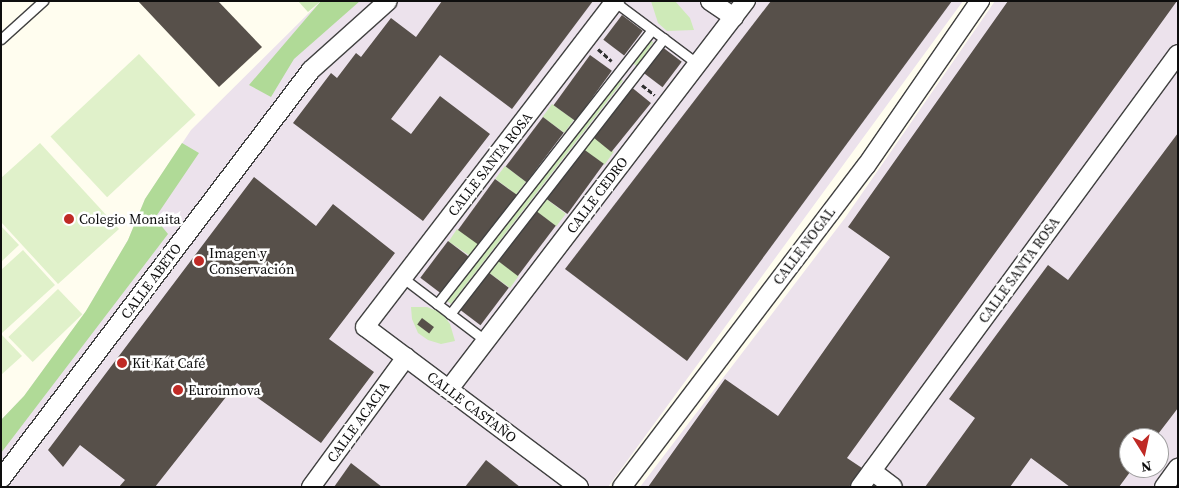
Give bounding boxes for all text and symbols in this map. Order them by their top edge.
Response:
street label: CALLE SANTA ROSA [444,109,536,219]
street label: CALLE CEDRO [563,153,631,237]
street label: CALLE NOGAL [769,204,839,288]
place label: Colegio Monaita [79,211,181,227]
marker: Colegio Monaita [63,213,75,225]
street label: CALLE SANTA ROSA [975,214,1063,326]
street label: CALLE ABETO [117,240,185,322]
place label: Imagen y Conservación [209,245,294,278]
marker: Imagen y Conservación [193,255,205,267]
place label: Kit Kat Café [132,355,205,371]
marker: Kit Kat Café [116,357,128,369]
street label: CALLE CASTAÑO [424,368,520,446]
street label: CALLE ACACIA [323,378,393,466]
place label: Euroinnova [188,382,261,398]
marker: Euroinnova [172,384,184,396]
north arrow [1119,428,1169,478]
text: N [1140,456,1153,478]

